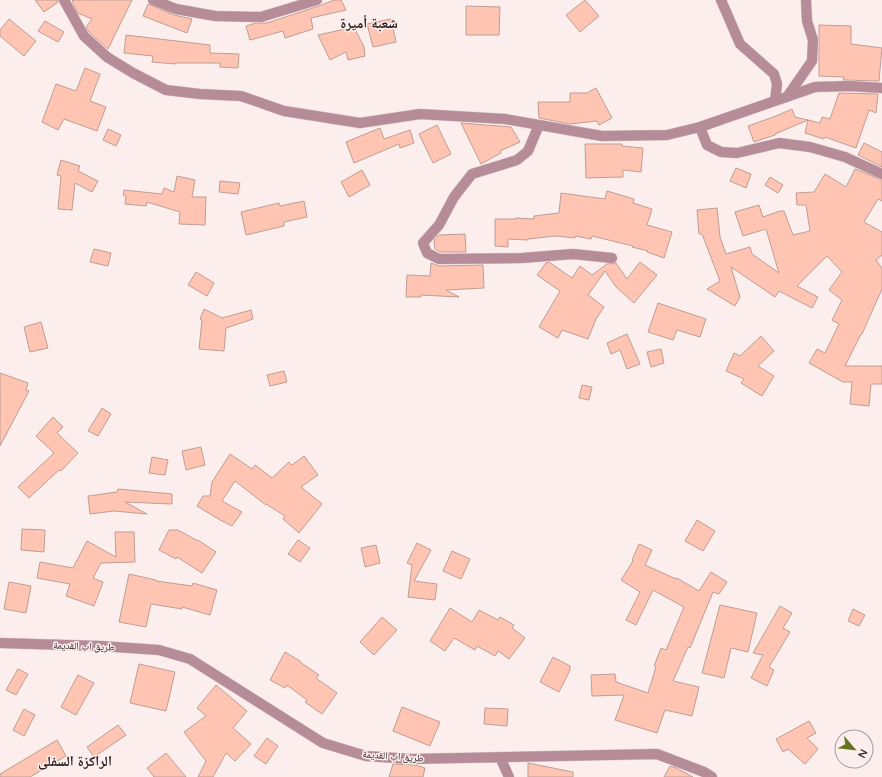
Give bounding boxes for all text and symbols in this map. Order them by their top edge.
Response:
district label: شعبة أميرة [340,14,398,32]
street label: طريق اب القديمة [53,638,115,654]
north arrow [834,729,874,769]
street label: طريق اب القديمة [362,747,424,765]
text: N [855,747,871,761]
district label: الراكزة السفلى [38,752,112,770]

